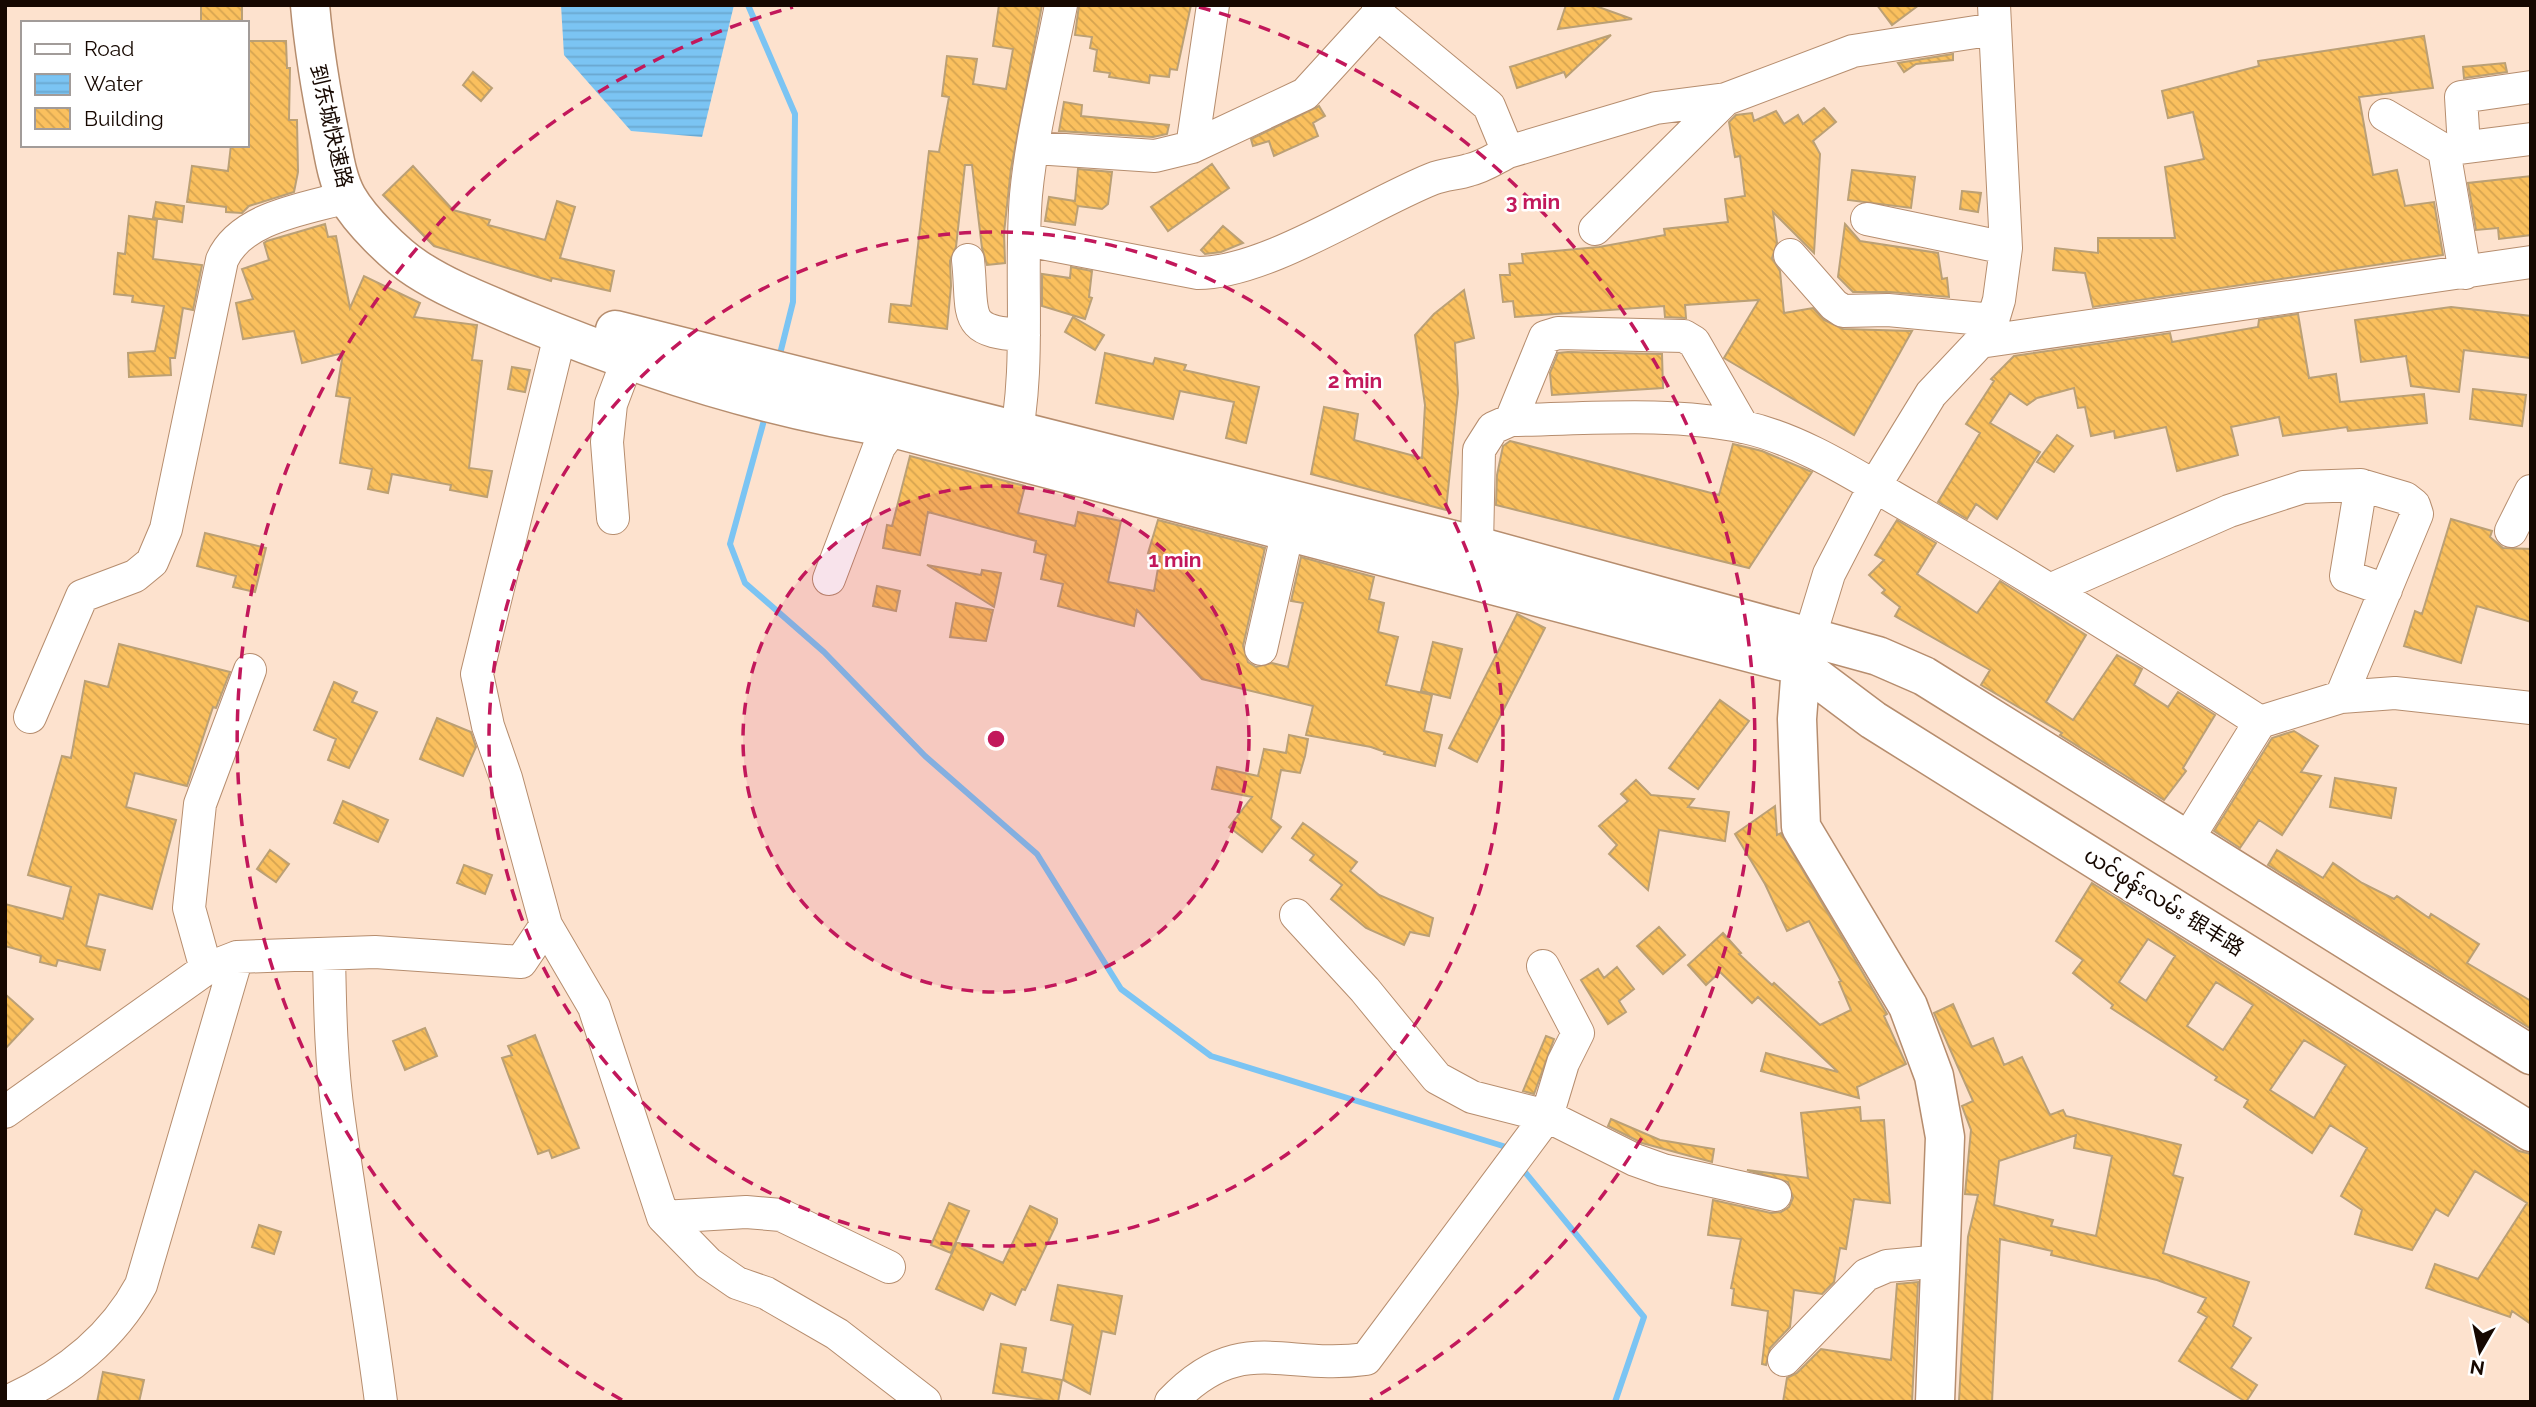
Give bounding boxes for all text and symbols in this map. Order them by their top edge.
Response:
legend [21,21,248,147]
text: Road [84,36,134,61]
street label: 到东城快速路 [305,62,358,190]
text: Water [84,71,143,96]
text: Building [84,106,164,131]
text: 3 min [1506,189,1560,214]
text: 2 min [1328,368,1382,393]
text: 1 min [1148,547,1202,572]
centre of rings [984,727,1008,751]
street label: ယင်ဖုန်းလမ်း 银丰路 [2077,840,2251,965]
north arrow [2445,1316,2515,1386]
text: N [2468,1356,2486,1380]

